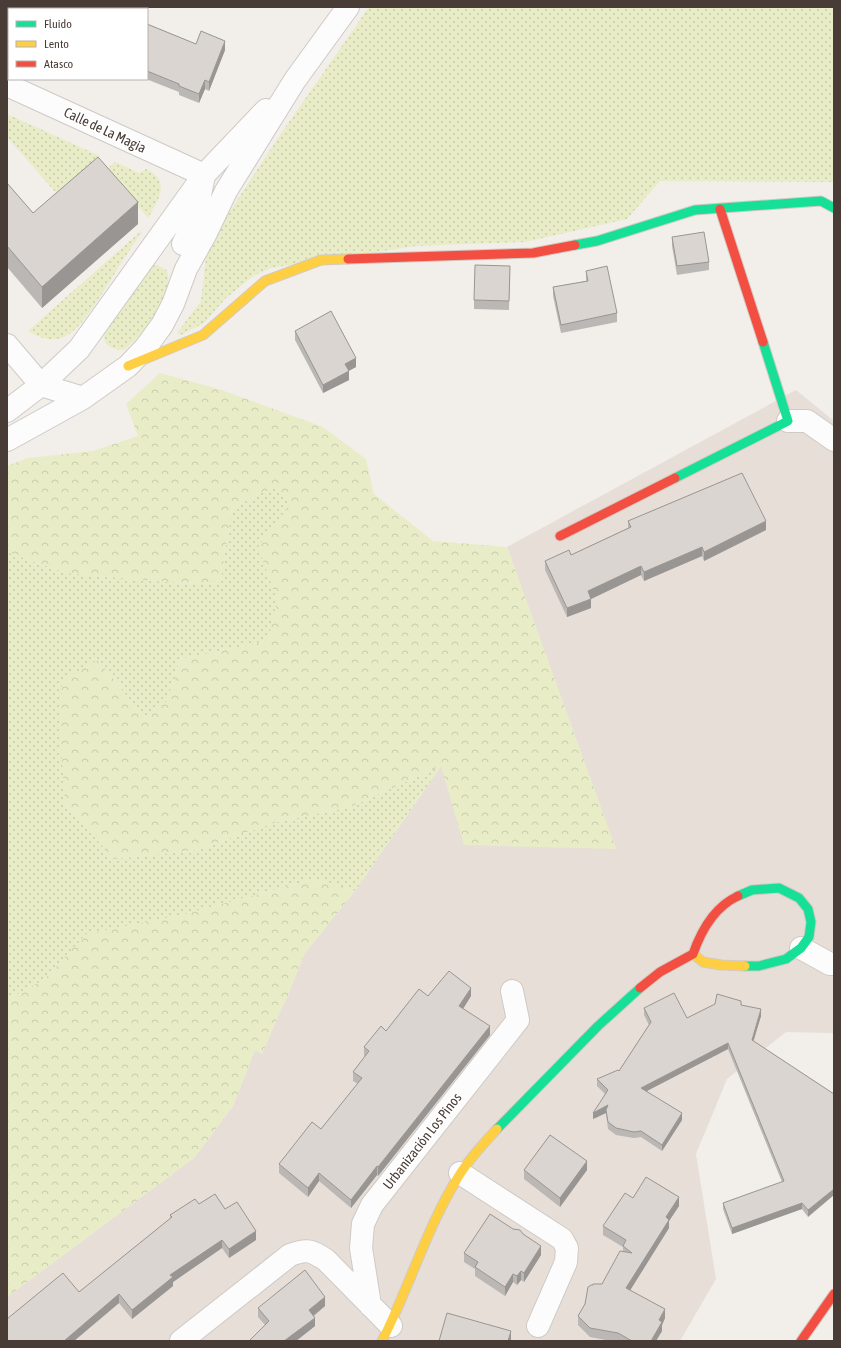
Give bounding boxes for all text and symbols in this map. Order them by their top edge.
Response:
legend [8,8,148,80]
text: Fluido [44,17,72,31]
text: Lento [44,37,69,51]
text: Atasco [44,57,74,71]
street label: Calle de La Magia [61,104,149,156]
street label: Urbanización Los Pinos [379,1090,465,1192]

